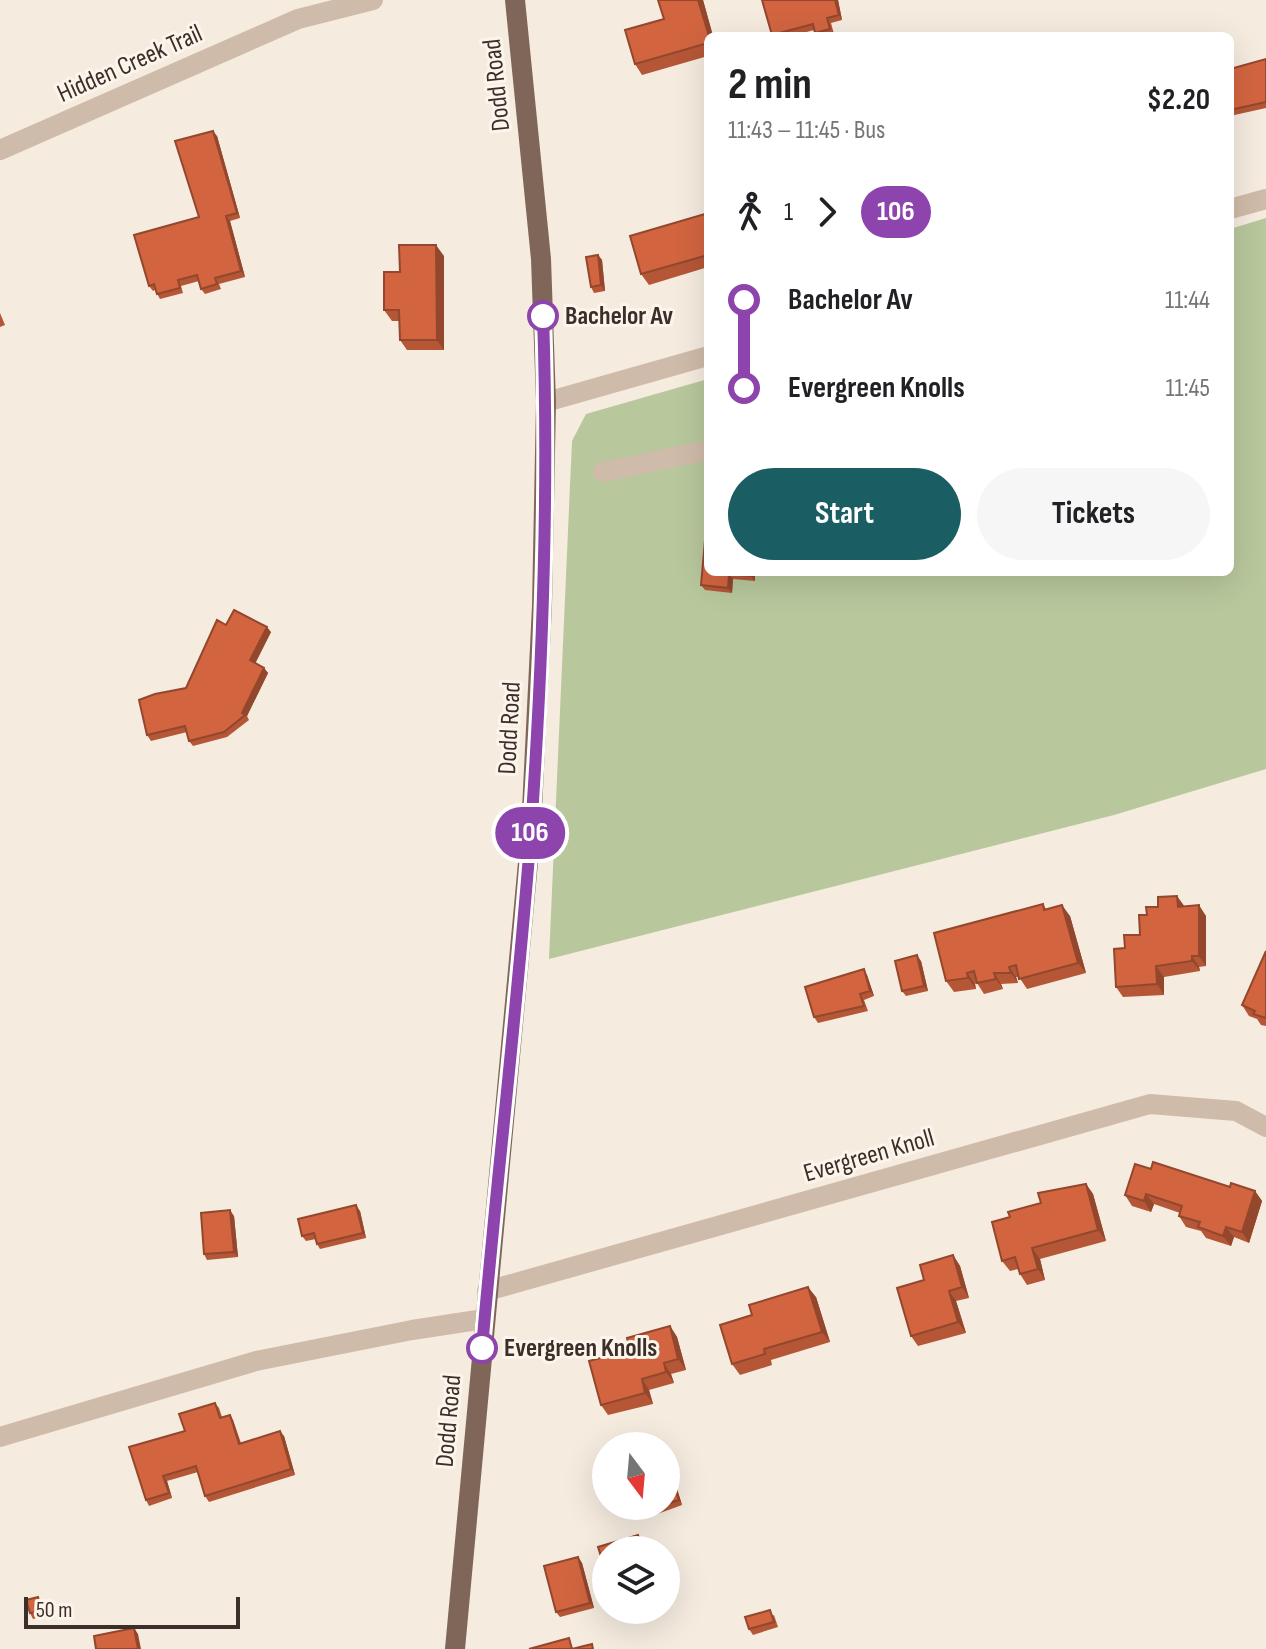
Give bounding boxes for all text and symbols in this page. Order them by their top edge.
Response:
street label: Hidden Creek Trail [53,18,207,110]
street label: Dodd Road [477,37,517,133]
text: 2 min [728,58,812,111]
text: $2.20 [1147,82,1210,118]
text: 11:43 – 11:45 · Bus [728,115,885,146]
icon: walk [728,190,772,234]
icon: forward [805,190,849,234]
text: 106 [877,195,915,228]
text: 1 [784,197,793,228]
text: Bachelor Av [788,282,913,318]
text: 11:44 [1165,285,1210,316]
marker: Bachelor Av [528,301,558,331]
place label: Bachelor Av [565,301,673,332]
text: Evergreen Knolls [788,370,965,406]
text: 11:45 [1166,373,1210,404]
button: Start [728,468,961,560]
button: Tickets [977,468,1210,560]
street label: Dodd Road [492,681,528,775]
line badge: 106 [484,807,576,859]
text: 106 [511,816,549,849]
street label: Evergreen Knoll [800,1123,938,1189]
marker: Evergreen Knolls [467,1333,497,1363]
place label: Evergreen Knolls [504,1333,657,1364]
street label: Dodd Road [430,1373,468,1469]
north arrow [592,1432,680,1520]
map controls [592,1432,680,1624]
button: layers [592,1536,680,1624]
scale bar [24,1593,240,1629]
text: 50 m [36,1597,72,1624]

